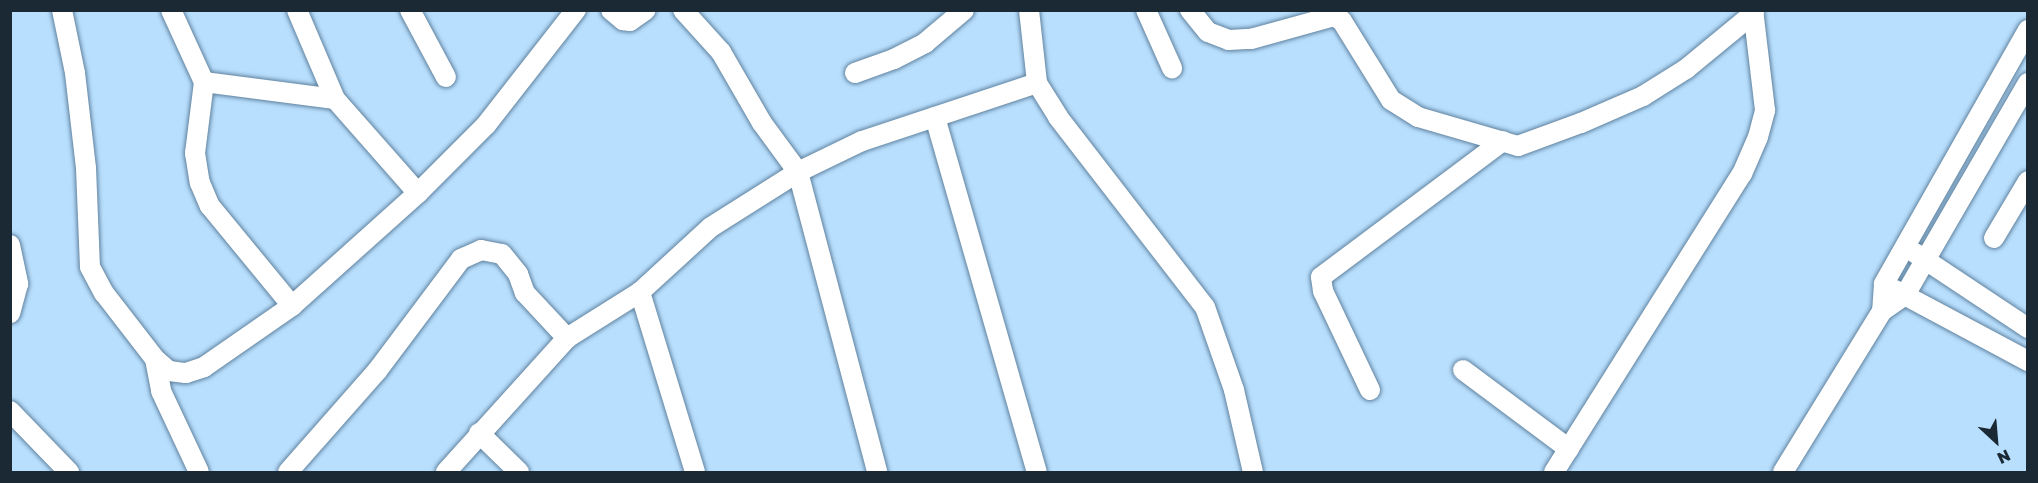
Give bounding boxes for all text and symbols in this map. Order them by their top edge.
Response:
north arrow [1966,411,2026,471]
text: N [1994,446,2014,469]

